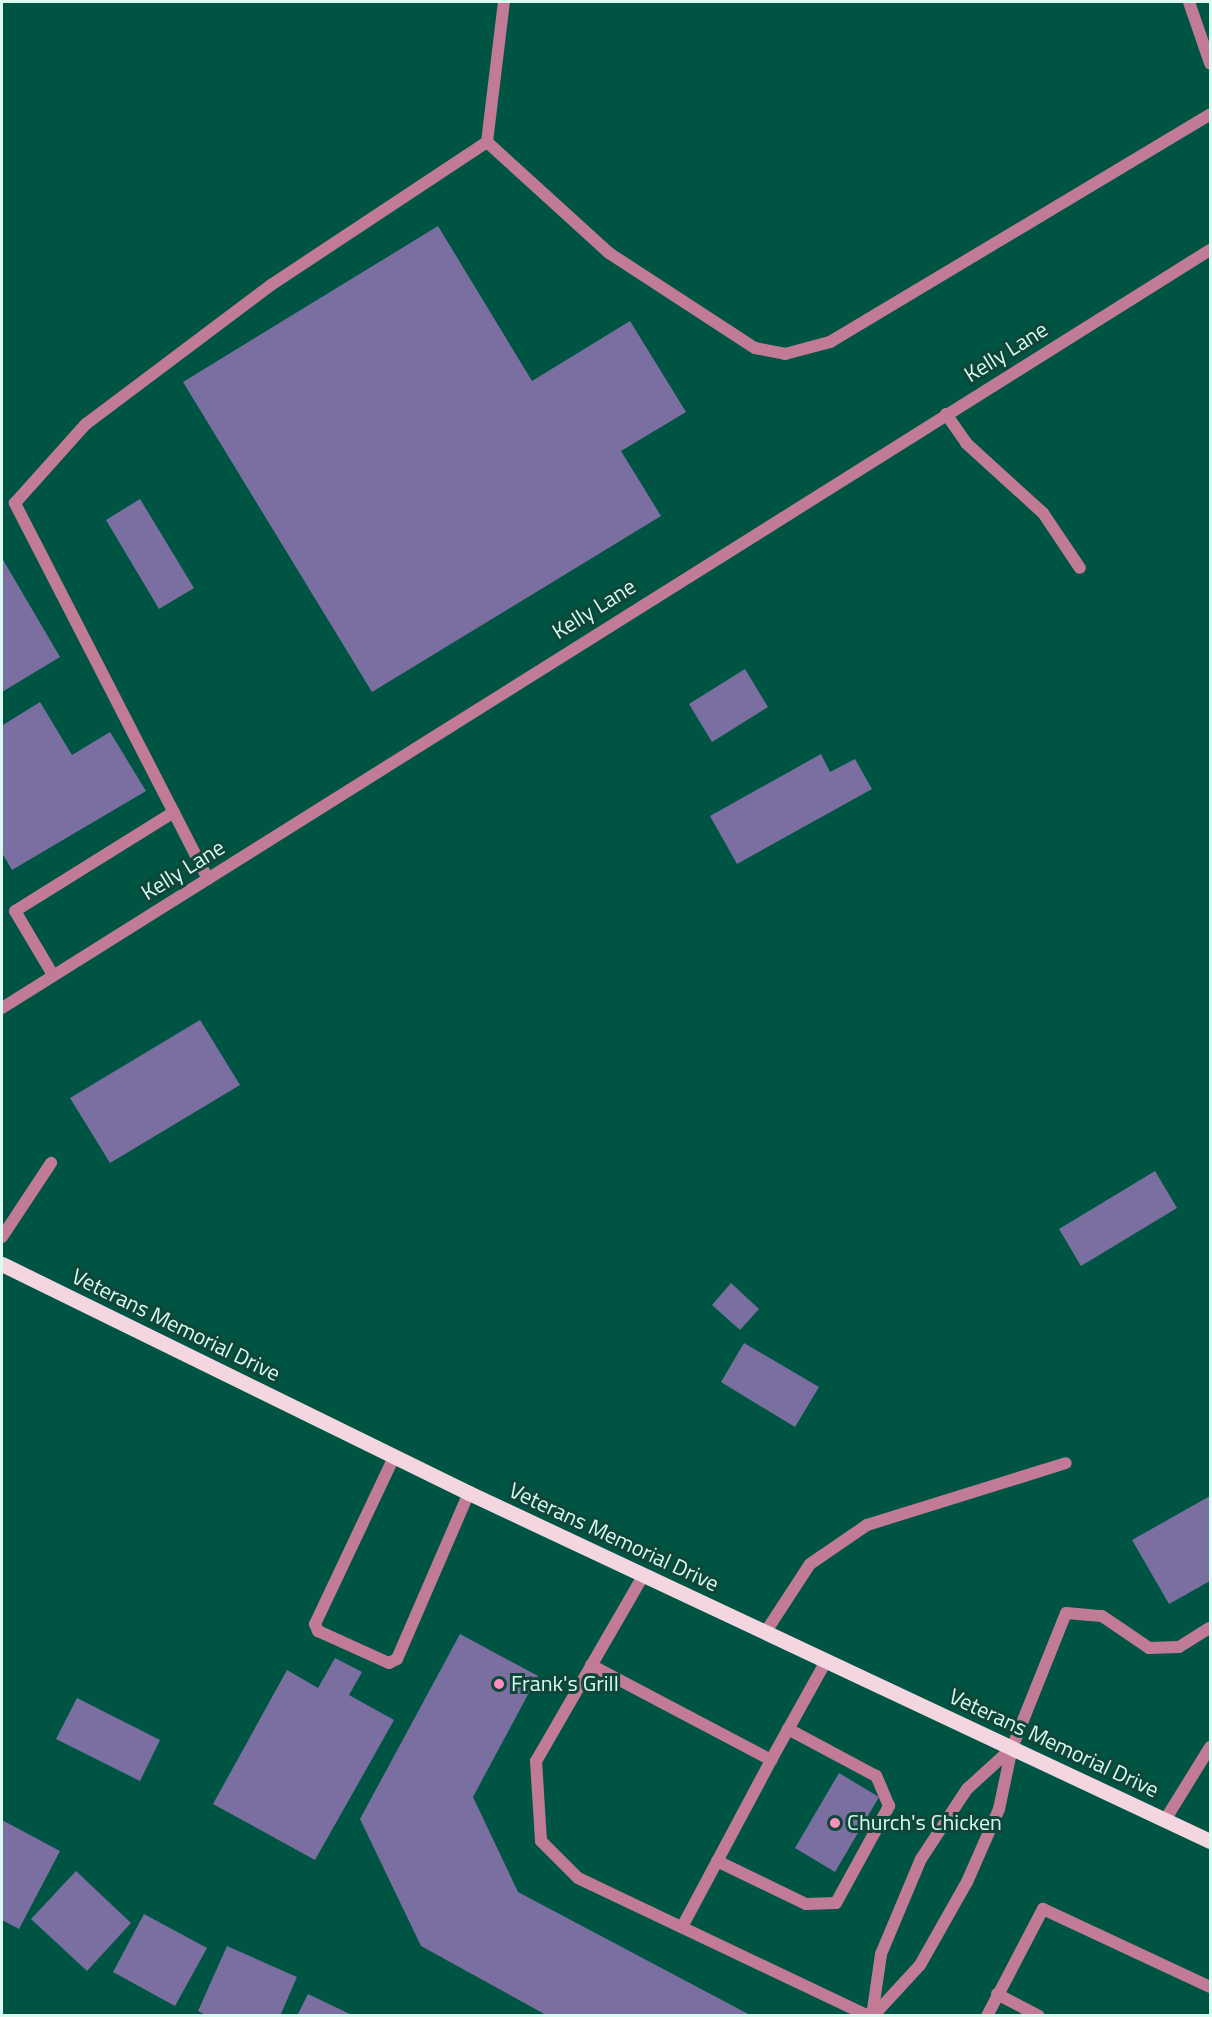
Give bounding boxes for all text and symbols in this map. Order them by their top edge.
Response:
street label: Kelly Lane [959,316,1053,388]
street label: Kelly Lane [547,573,641,645]
street label: Kelly Lane [136,834,230,906]
street label: Veterans Memorial Drive [68,1263,284,1387]
street label: Veterans Memorial Drive [505,1477,723,1597]
place label: Frank's Grill [511,1671,619,1697]
marker: Frank's Grill [492,1677,506,1691]
street label: Veterans Memorial Drive [945,1683,1163,1803]
place label: Church's Chicken [847,1810,1002,1836]
marker: Church's Chicken [828,1816,842,1830]

